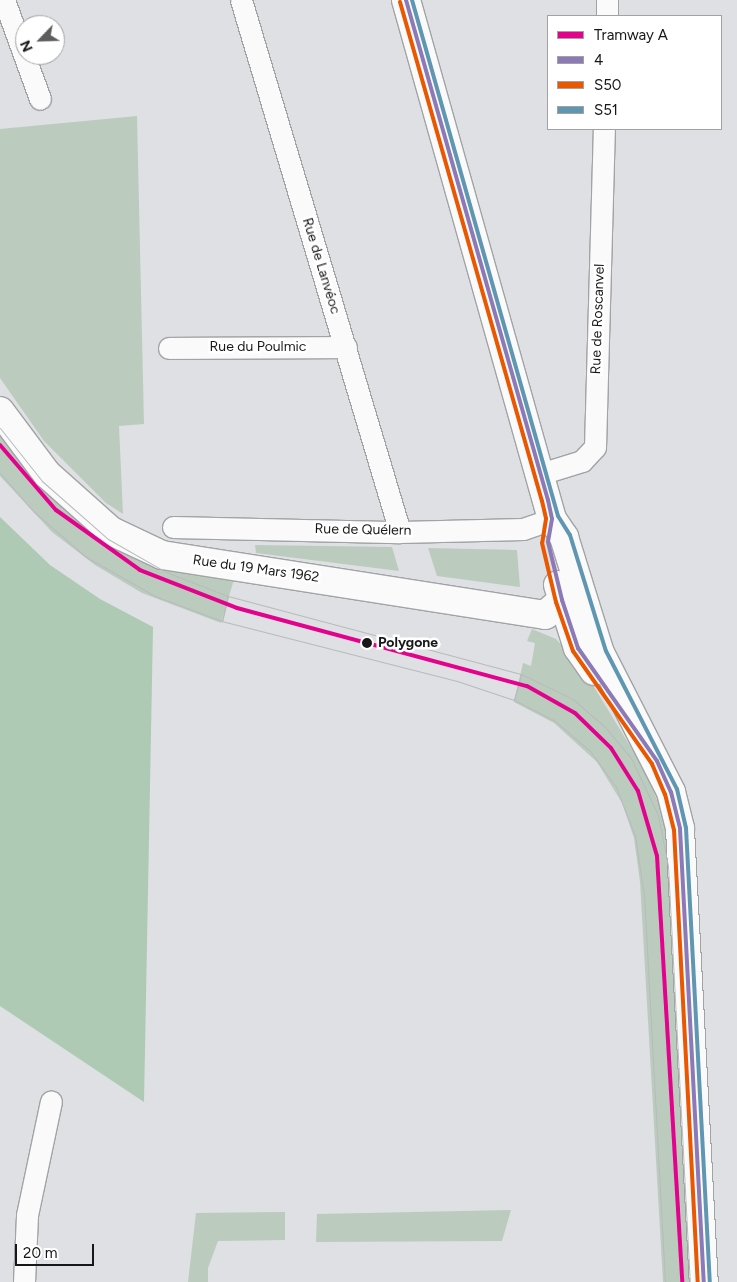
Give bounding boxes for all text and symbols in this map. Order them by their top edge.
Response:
north arrow [15,15,65,65]
legend [547,15,722,130]
text: Tramway A [594,26,668,44]
text: N [17,38,37,54]
text: 4 [594,51,603,69]
text: S50 [594,76,621,94]
text: S51 [594,101,618,119]
street label: Rue de Lanvéoc [298,216,344,316]
street label: Rue de Roscanvel [588,263,608,375]
street label: Rue du Poulmic [210,339,306,355]
street label: Rue de Quélern [315,521,411,539]
street label: Rue du 19 Mars 1962 [192,552,320,586]
place label: Polygone [378,635,438,651]
marker: Polygone [360,636,374,650]
scale bar [18,1234,96,1266]
text: 20 m [23,1244,57,1262]

